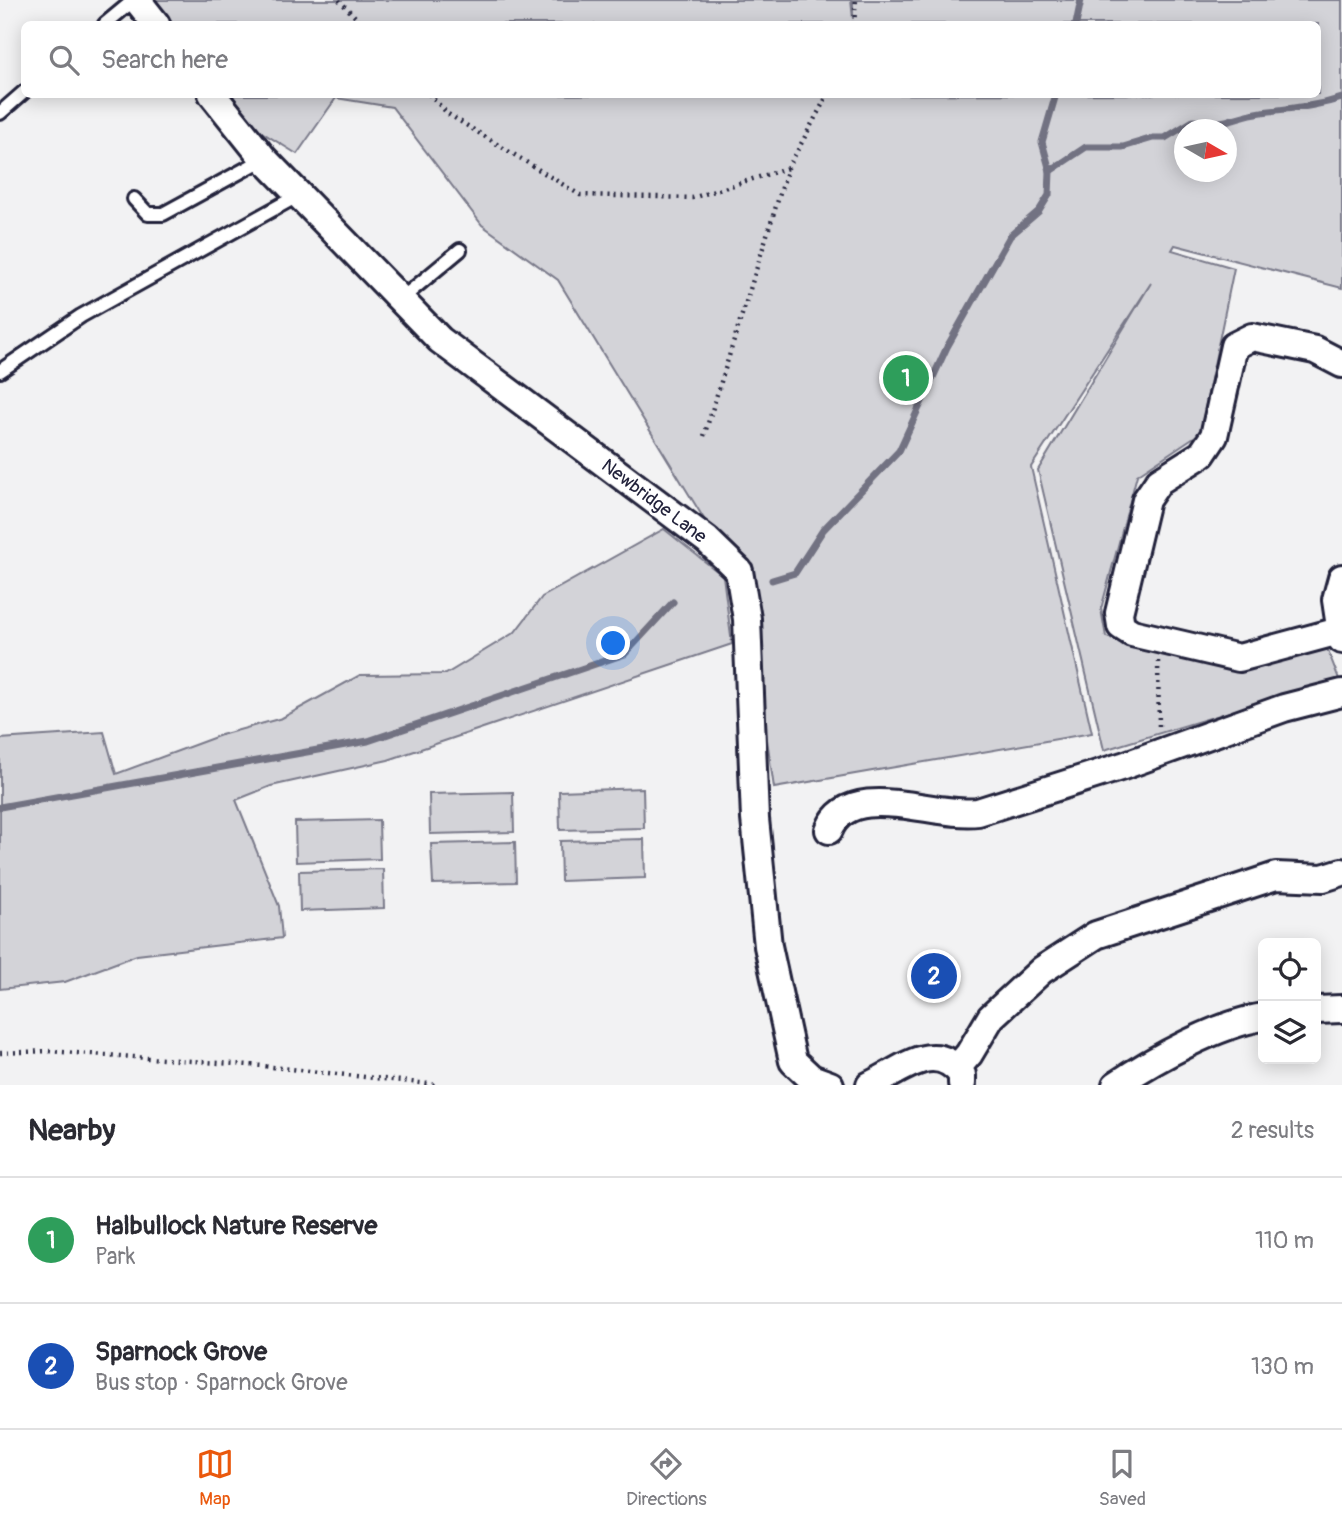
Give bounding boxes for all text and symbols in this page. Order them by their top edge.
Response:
search box [21,21,1321,98]
icon: search [45,41,83,79]
text: Search here [101,44,228,76]
north arrow [1174,119,1237,182]
pin: 1 [883,352,929,404]
street label: Newbridge Lane [597,454,712,549]
your location [596,626,630,660]
map controls [1258,938,1321,1064]
button: locate [1258,938,1321,1001]
pin: 2 [911,950,957,1002]
button: layers [1258,1001,1321,1064]
text: Nearby [28,1112,115,1149]
text: 2 results [1231,1116,1314,1145]
text: Halbullock Nature Reserve [95,1210,377,1242]
text: 1 [47,1226,56,1255]
text: 110 m [1255,1226,1314,1255]
text: Park [95,1242,135,1271]
text: Sparnock Grove [95,1336,267,1368]
text: 2 [45,1352,57,1381]
text: 130 m [1251,1352,1314,1381]
text: Bus stop · Sparnock Grove [95,1368,348,1397]
tab: Map [196,1445,234,1511]
tab: Directions [626,1445,707,1511]
tab: Saved [1099,1445,1146,1511]

